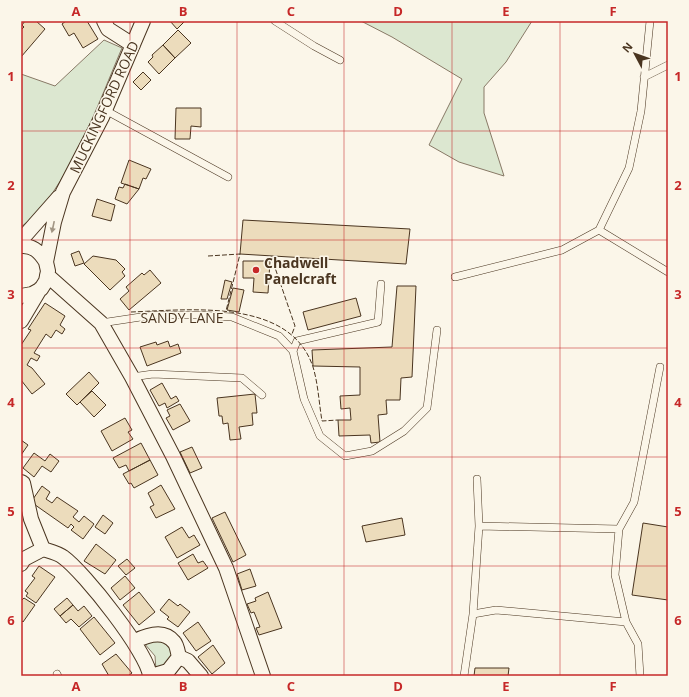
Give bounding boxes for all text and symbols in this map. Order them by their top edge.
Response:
text: A [72,2,81,20]
text: B [179,2,188,20]
text: C [287,2,295,20]
text: D [393,2,403,20]
text: E [502,2,510,20]
text: F [609,2,617,20]
north arrow [615,34,655,74]
street label: MUCKINGFORD ROAD [65,38,143,176]
text: N [618,39,636,55]
text: 1 [7,67,15,85]
text: 1 [674,67,682,85]
text: 2 [7,176,15,194]
text: 2 [674,176,682,194]
one-way arrow [50,220,56,233]
place label: Chadwell Panelcraft [264,253,337,288]
marker: Chadwell Panelcraft [251,265,261,275]
text: 3 [7,285,15,303]
text: 3 [674,285,682,303]
street label: SANDY LANE [140,308,224,327]
text: 4 [7,393,15,411]
text: 4 [674,393,682,411]
text: 5 [7,502,15,520]
text: 5 [674,502,682,520]
text: 6 [7,611,15,629]
text: 6 [674,611,682,629]
text: A [72,677,81,695]
text: B [179,677,188,695]
text: C [287,677,295,695]
text: D [393,677,403,695]
text: E [502,677,510,695]
text: F [609,677,617,695]

